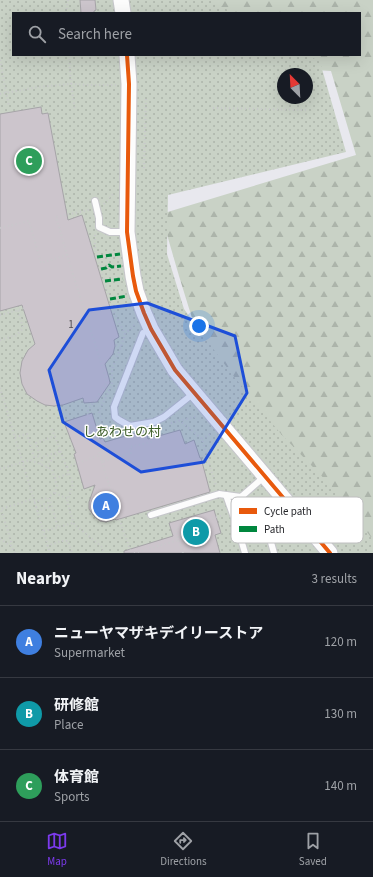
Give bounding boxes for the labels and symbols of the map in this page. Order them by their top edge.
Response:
north arrow [277,68,313,104]
pin: C [16,146,42,176]
your location [189,316,209,336]
house number: 1 [68,317,74,332]
park label: しあわせの村 [83,423,161,441]
pin: A [93,491,119,521]
legend [231,497,363,543]
text: Cycle path [264,504,312,519]
pin: B [183,517,209,547]
text: Path [264,522,285,537]

